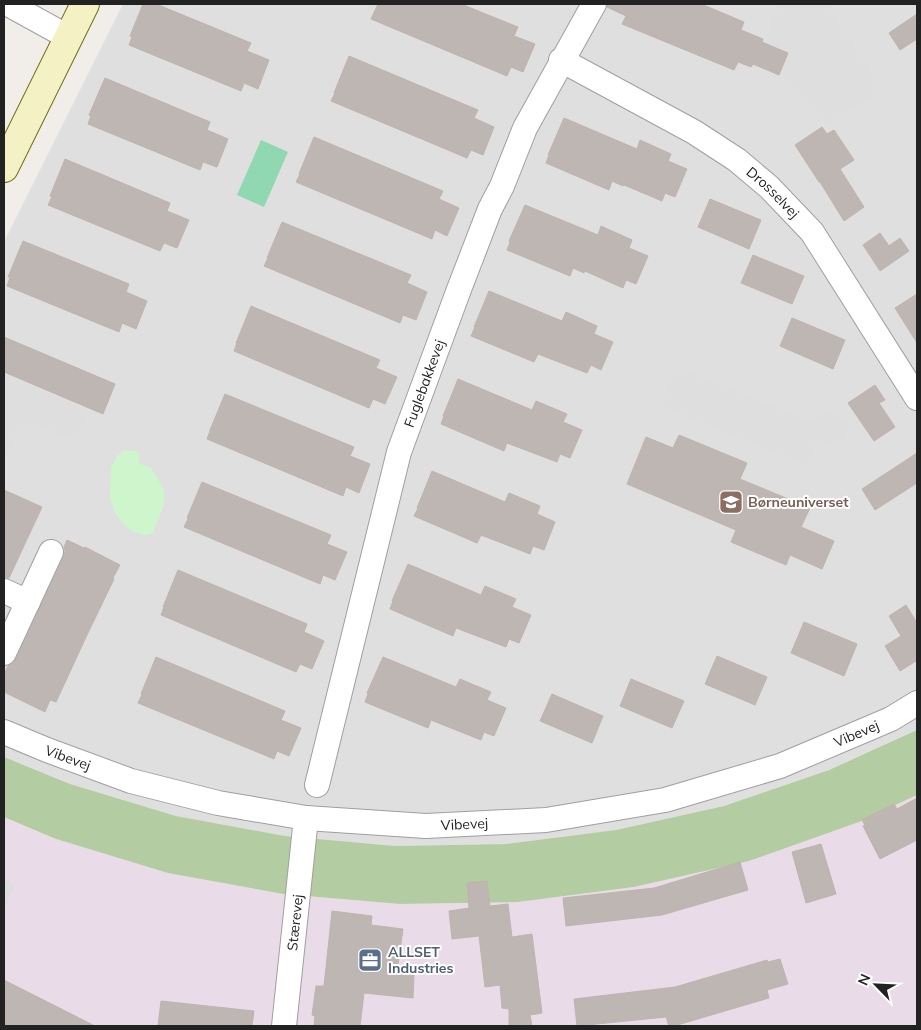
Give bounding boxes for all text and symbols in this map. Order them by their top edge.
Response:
street label: Drosselvej [743,163,803,222]
street label: Fuglebakkevej [400,337,449,430]
school or university icon: Børneuniverset [718,489,744,515]
place label: Børneuniverset [748,493,849,511]
street label: Vibevej [831,716,882,751]
street label: Vibevej [43,741,93,774]
street label: Vibevej [440,814,489,834]
street label: Stærevej [283,893,307,952]
place label: ALLSET Industries [388,943,454,977]
office icon: ALLSET Industries [357,947,383,973]
north arrow [851,960,901,1010]
text: N [854,971,874,988]

